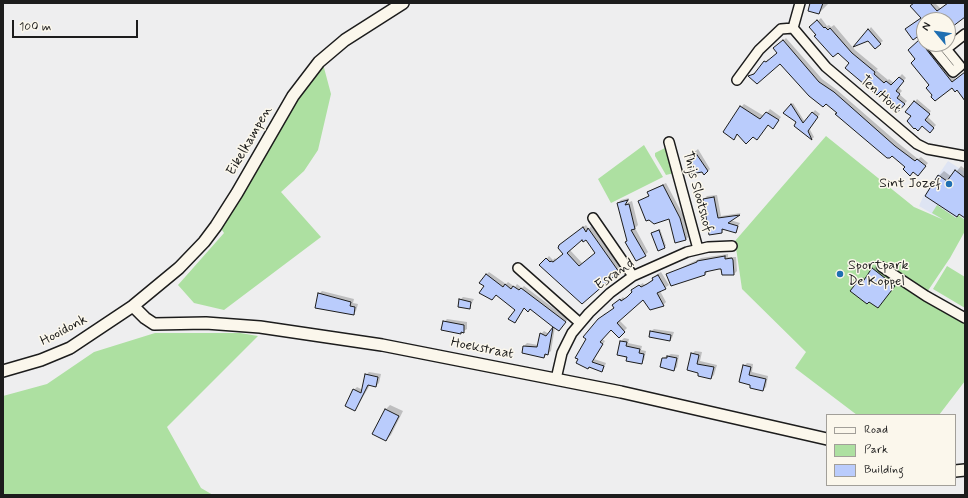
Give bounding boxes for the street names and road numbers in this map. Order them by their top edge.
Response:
street label: Ten Hout [856,72,904,118]
street label: Eikelkampen [223,103,277,179]
street label: Thijs Slootshof [678,150,716,234]
street label: Esrand [592,256,638,294]
street label: Hooidonk [38,312,90,350]
street label: Hoekstraat [449,335,515,363]

